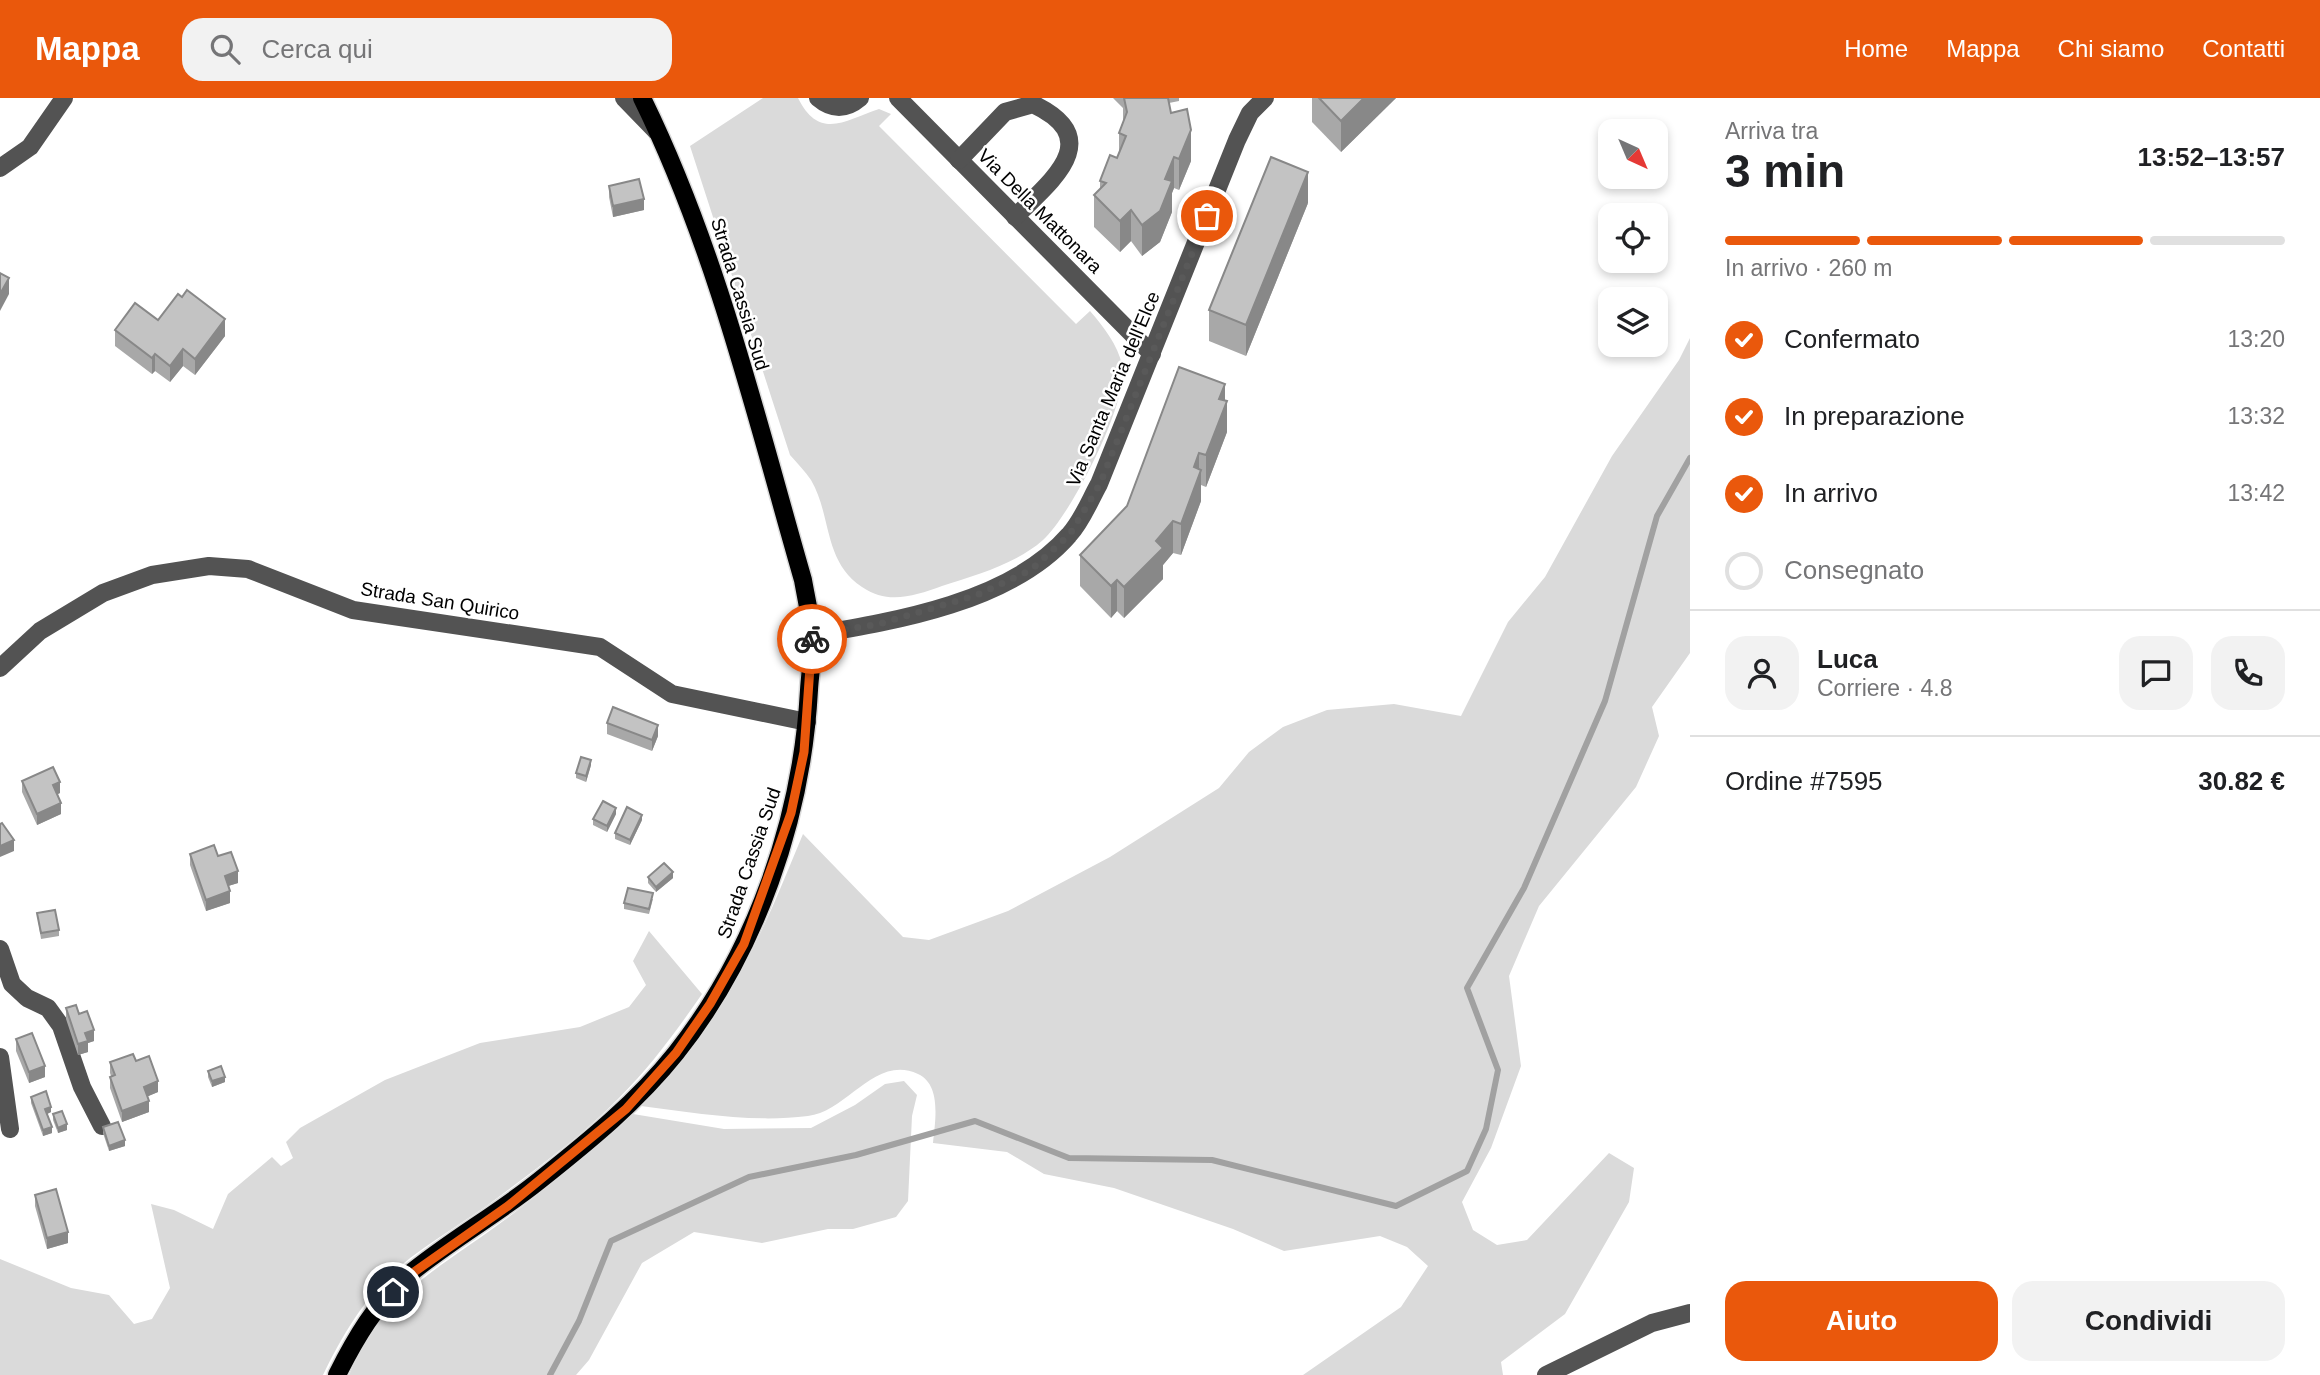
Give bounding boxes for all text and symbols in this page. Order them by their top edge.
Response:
search box [182,18,672,81]
text: Mappa [35,30,140,67]
icon: search [206,30,244,68]
text: Cerca qui [262,34,373,64]
text: Home [1844,35,1908,62]
text: Mappa [1946,35,2020,62]
text: Chi siamo [2058,35,2164,62]
text: Contatti [2202,35,2285,62]
text: Arriva tra [1725,118,1818,144]
north arrow [1598,119,1668,189]
map controls [1598,119,1668,357]
text: 13:52–13:57 [2138,142,2285,172]
street label: Via Della Mattonara [974,145,1107,278]
text: 3 min [1725,145,1845,197]
pin [1177,186,1237,246]
icon: bag [1188,197,1226,235]
button: locate [1598,203,1668,273]
street label: Strada Cassia Sud [707,215,773,373]
text: In arrivo · 260 m [1725,255,1892,281]
button: layers [1598,287,1668,357]
street label: Via Santa Maria dell'Elce [1062,288,1164,490]
icon: check [1725,321,1763,359]
text: Confermato [1784,324,1920,354]
text: 13:20 [2227,326,2285,352]
icon: check [1725,398,1763,436]
text: In preparazione [1784,401,1965,431]
text: 13:32 [2227,403,2285,429]
icon: check [1725,475,1763,513]
text: In arrivo [1784,478,1878,508]
text: 13:42 [2227,480,2285,506]
text: Consegnato [1784,555,1924,585]
street label: Strada San Quirico [359,578,521,624]
courier [777,604,847,674]
icon: bike [793,620,831,658]
button: person [1725,636,1799,710]
button: chat [2119,636,2193,710]
button: phone [2211,636,2285,710]
text: Luca [1817,644,1878,674]
text: Corriere · 4.8 [1817,675,1952,701]
text: Ordine #7595 [1725,766,1883,796]
text: 30.82 € [2198,766,2285,796]
street label: Strada Cassia Sud [713,785,785,941]
pin [363,1262,423,1322]
icon: home [374,1273,412,1311]
button: Aiuto [1725,1281,1998,1361]
button: Condividi [2012,1281,2285,1361]

